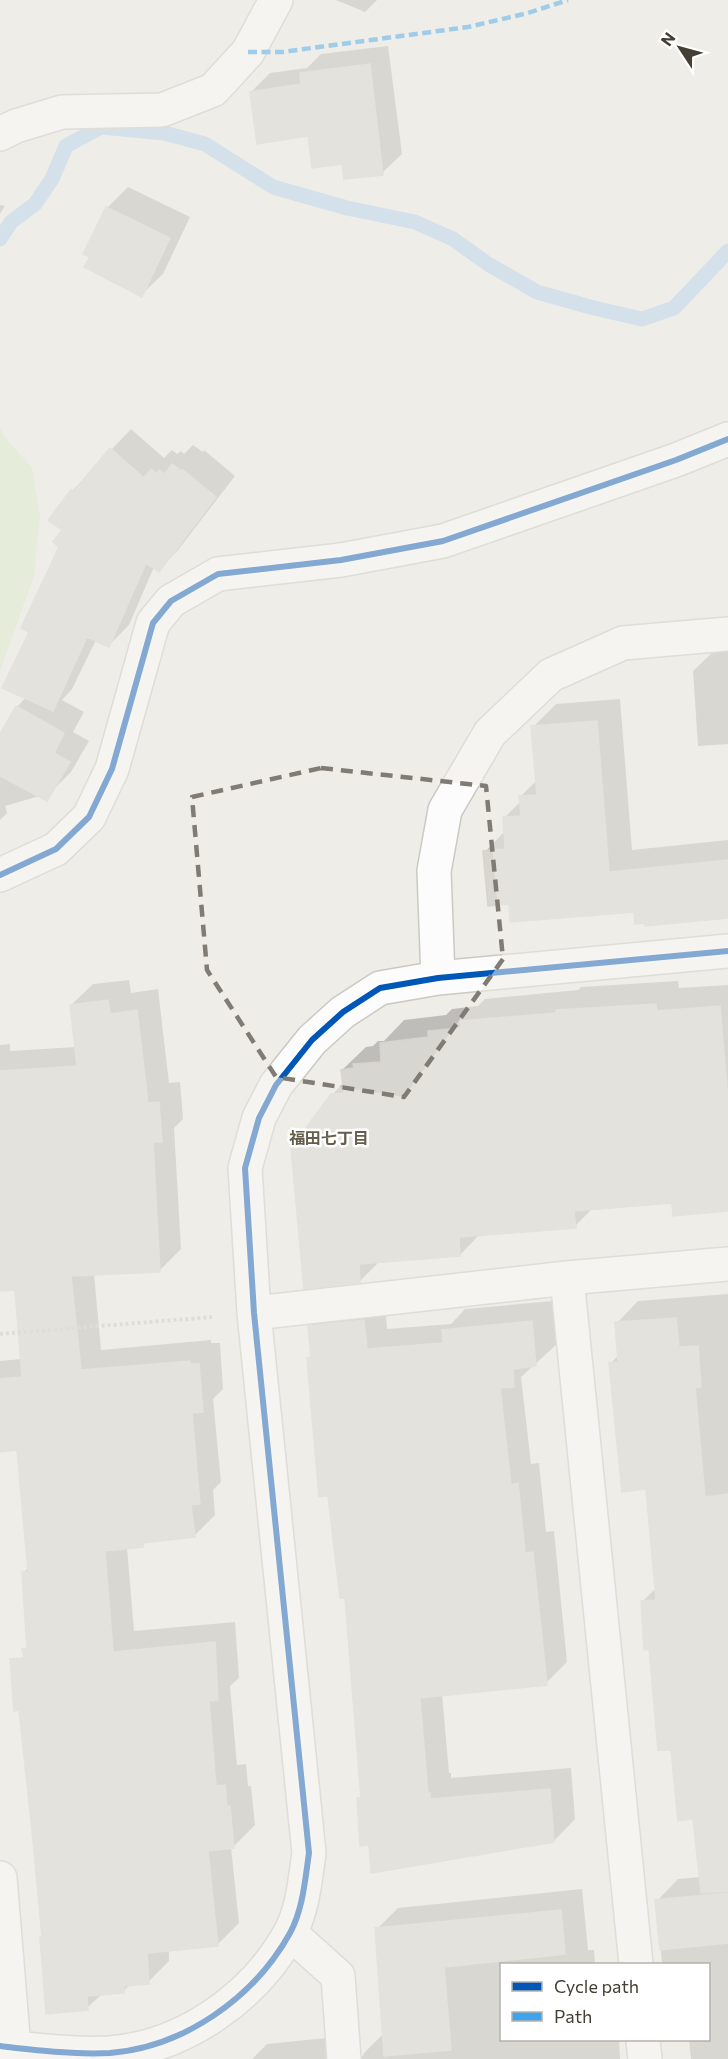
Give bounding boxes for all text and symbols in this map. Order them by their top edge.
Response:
north arrow [650,18,710,78]
text: N [656,28,679,49]
district label: 福田七丁目 [289,1128,369,1147]
legend [500,1963,710,2041]
text: Cycle path [554,1975,639,1997]
text: Path [554,2005,592,2027]

